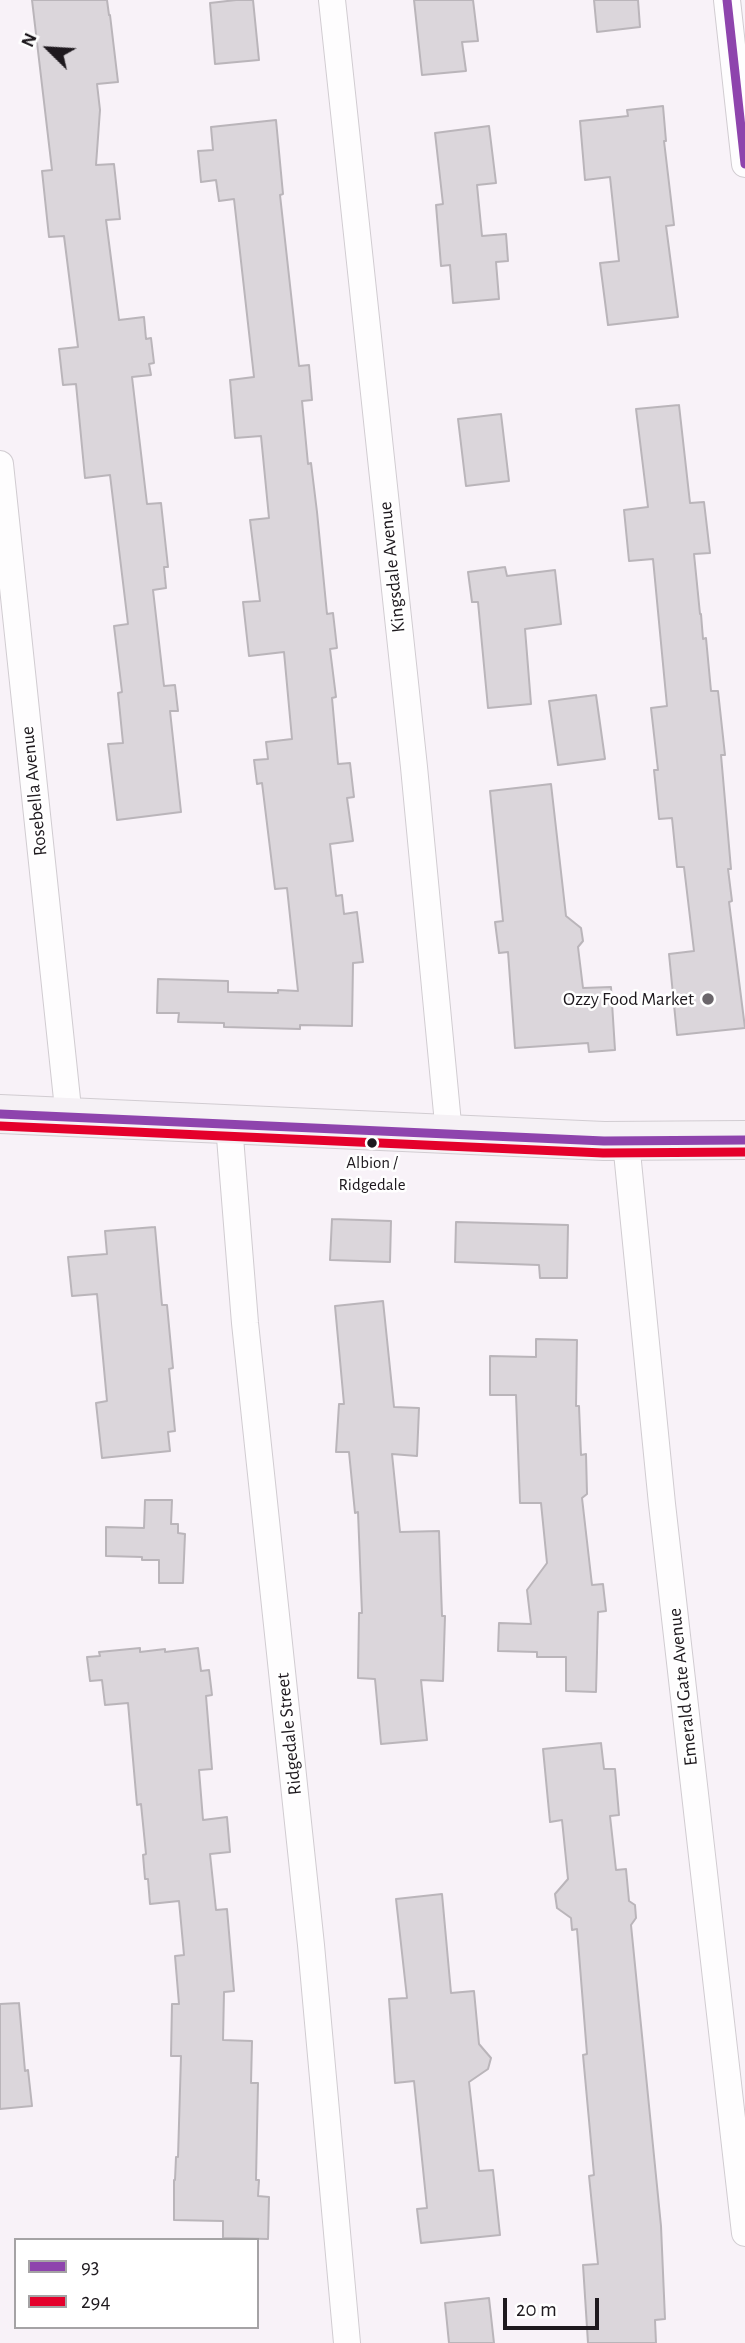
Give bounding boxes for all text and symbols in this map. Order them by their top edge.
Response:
north arrow [14,14,84,84]
text: N [18,30,41,50]
street label: Kingsdale Avenue [374,500,410,634]
street label: Rosebella Avenue [16,725,52,857]
place label: Ozzy Food Market [563,988,694,1010]
marker: Ozzy Food Market [700,991,716,1007]
marker: Albion / Ridgedale [365,1136,379,1150]
place label: Albion / Ridgedale [338,1153,406,1193]
street label: Emerald Gate Avenue [663,1607,703,1767]
street label: Ridgedale Street [271,1672,307,1796]
legend [14,2238,259,2329]
text: 93 [81,2256,100,2277]
scale bar [507,2284,603,2328]
text: 294 [81,2291,111,2312]
text: 20 m [516,2299,557,2320]

